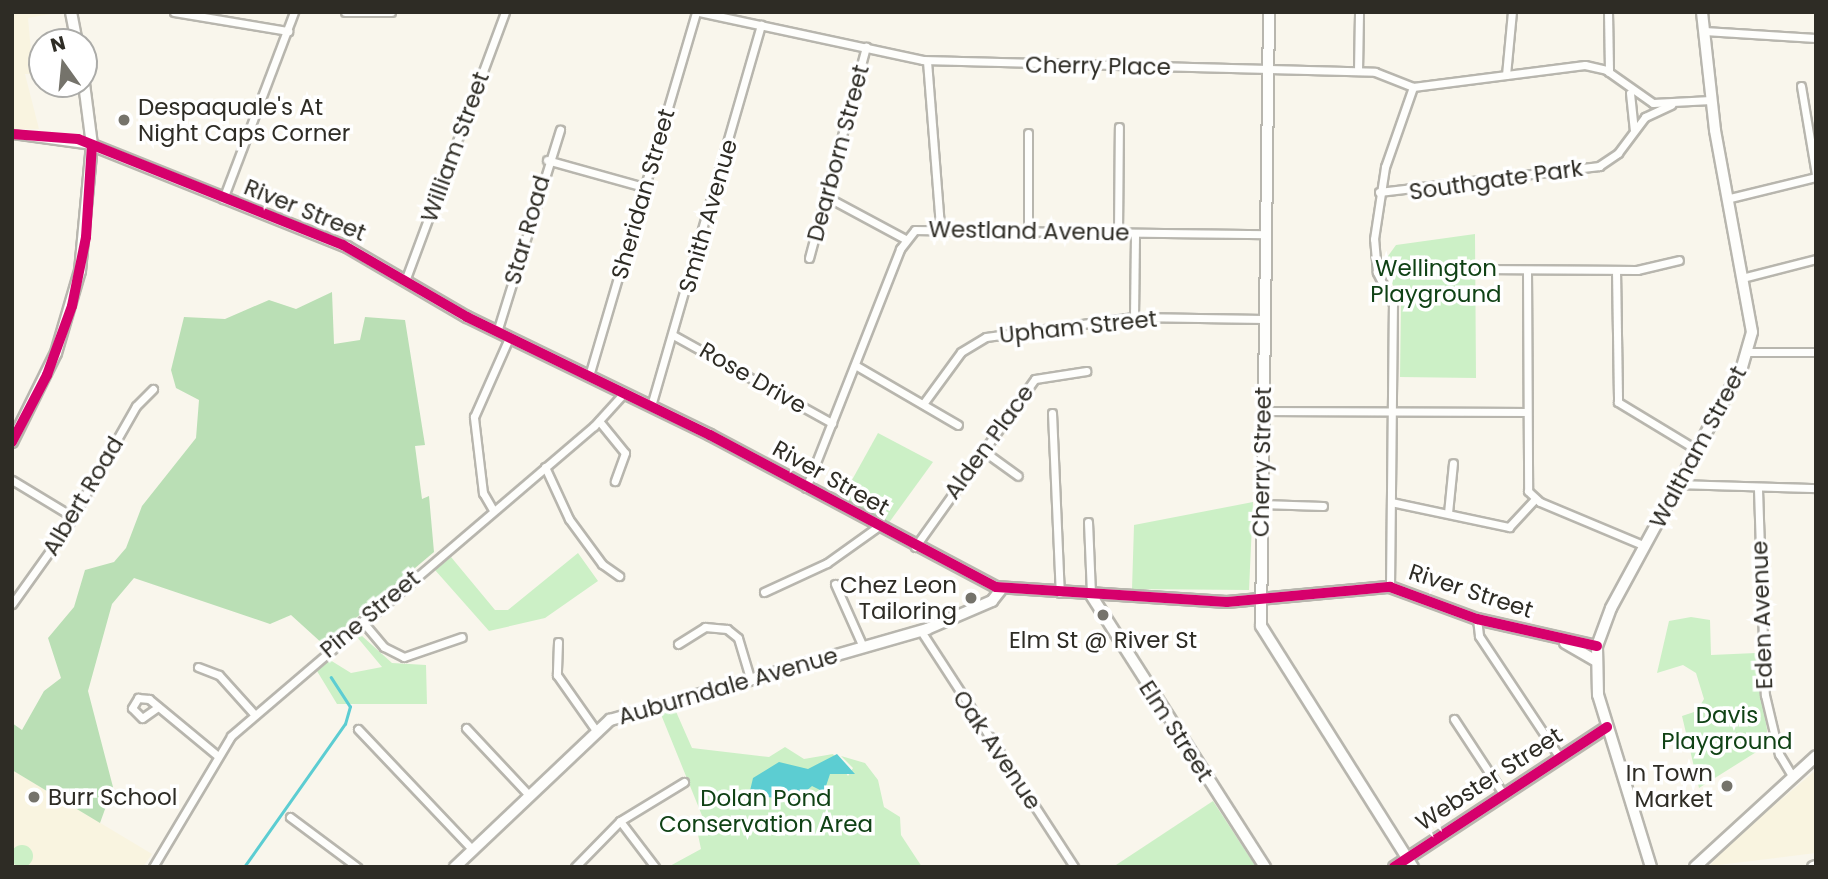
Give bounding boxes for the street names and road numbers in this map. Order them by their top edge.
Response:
street label: Cherry Place [1025,51,1171,81]
street label: Dearborn Street [801,62,875,244]
street label: William Street [415,68,495,226]
street label: Sheridan Street [605,106,681,282]
street label: Smith Avenue [673,136,743,296]
street label: Southgate Park [1407,154,1585,206]
street label: Star Road [498,172,556,288]
street label: River Street [240,173,370,247]
street label: Westland Avenue [928,215,1130,247]
street label: Upham Street [998,305,1158,349]
street label: Rose Drive [695,336,811,420]
street label: Waltham Street [1644,361,1752,533]
street label: Alden Place [938,379,1040,505]
street label: Cherry Street [1247,387,1277,537]
street label: Albert Road [37,432,129,560]
street label: River Street [768,435,894,521]
street label: Eden Avenue [1746,540,1778,690]
street label: River Street [1405,558,1537,624]
street label: Pine Street [315,564,425,664]
street label: Auburndale Avenue [615,641,841,731]
street label: Elm Street [1133,675,1219,787]
street label: Oak Avenue [947,685,1047,815]
street label: Webster Street [1411,721,1567,837]

